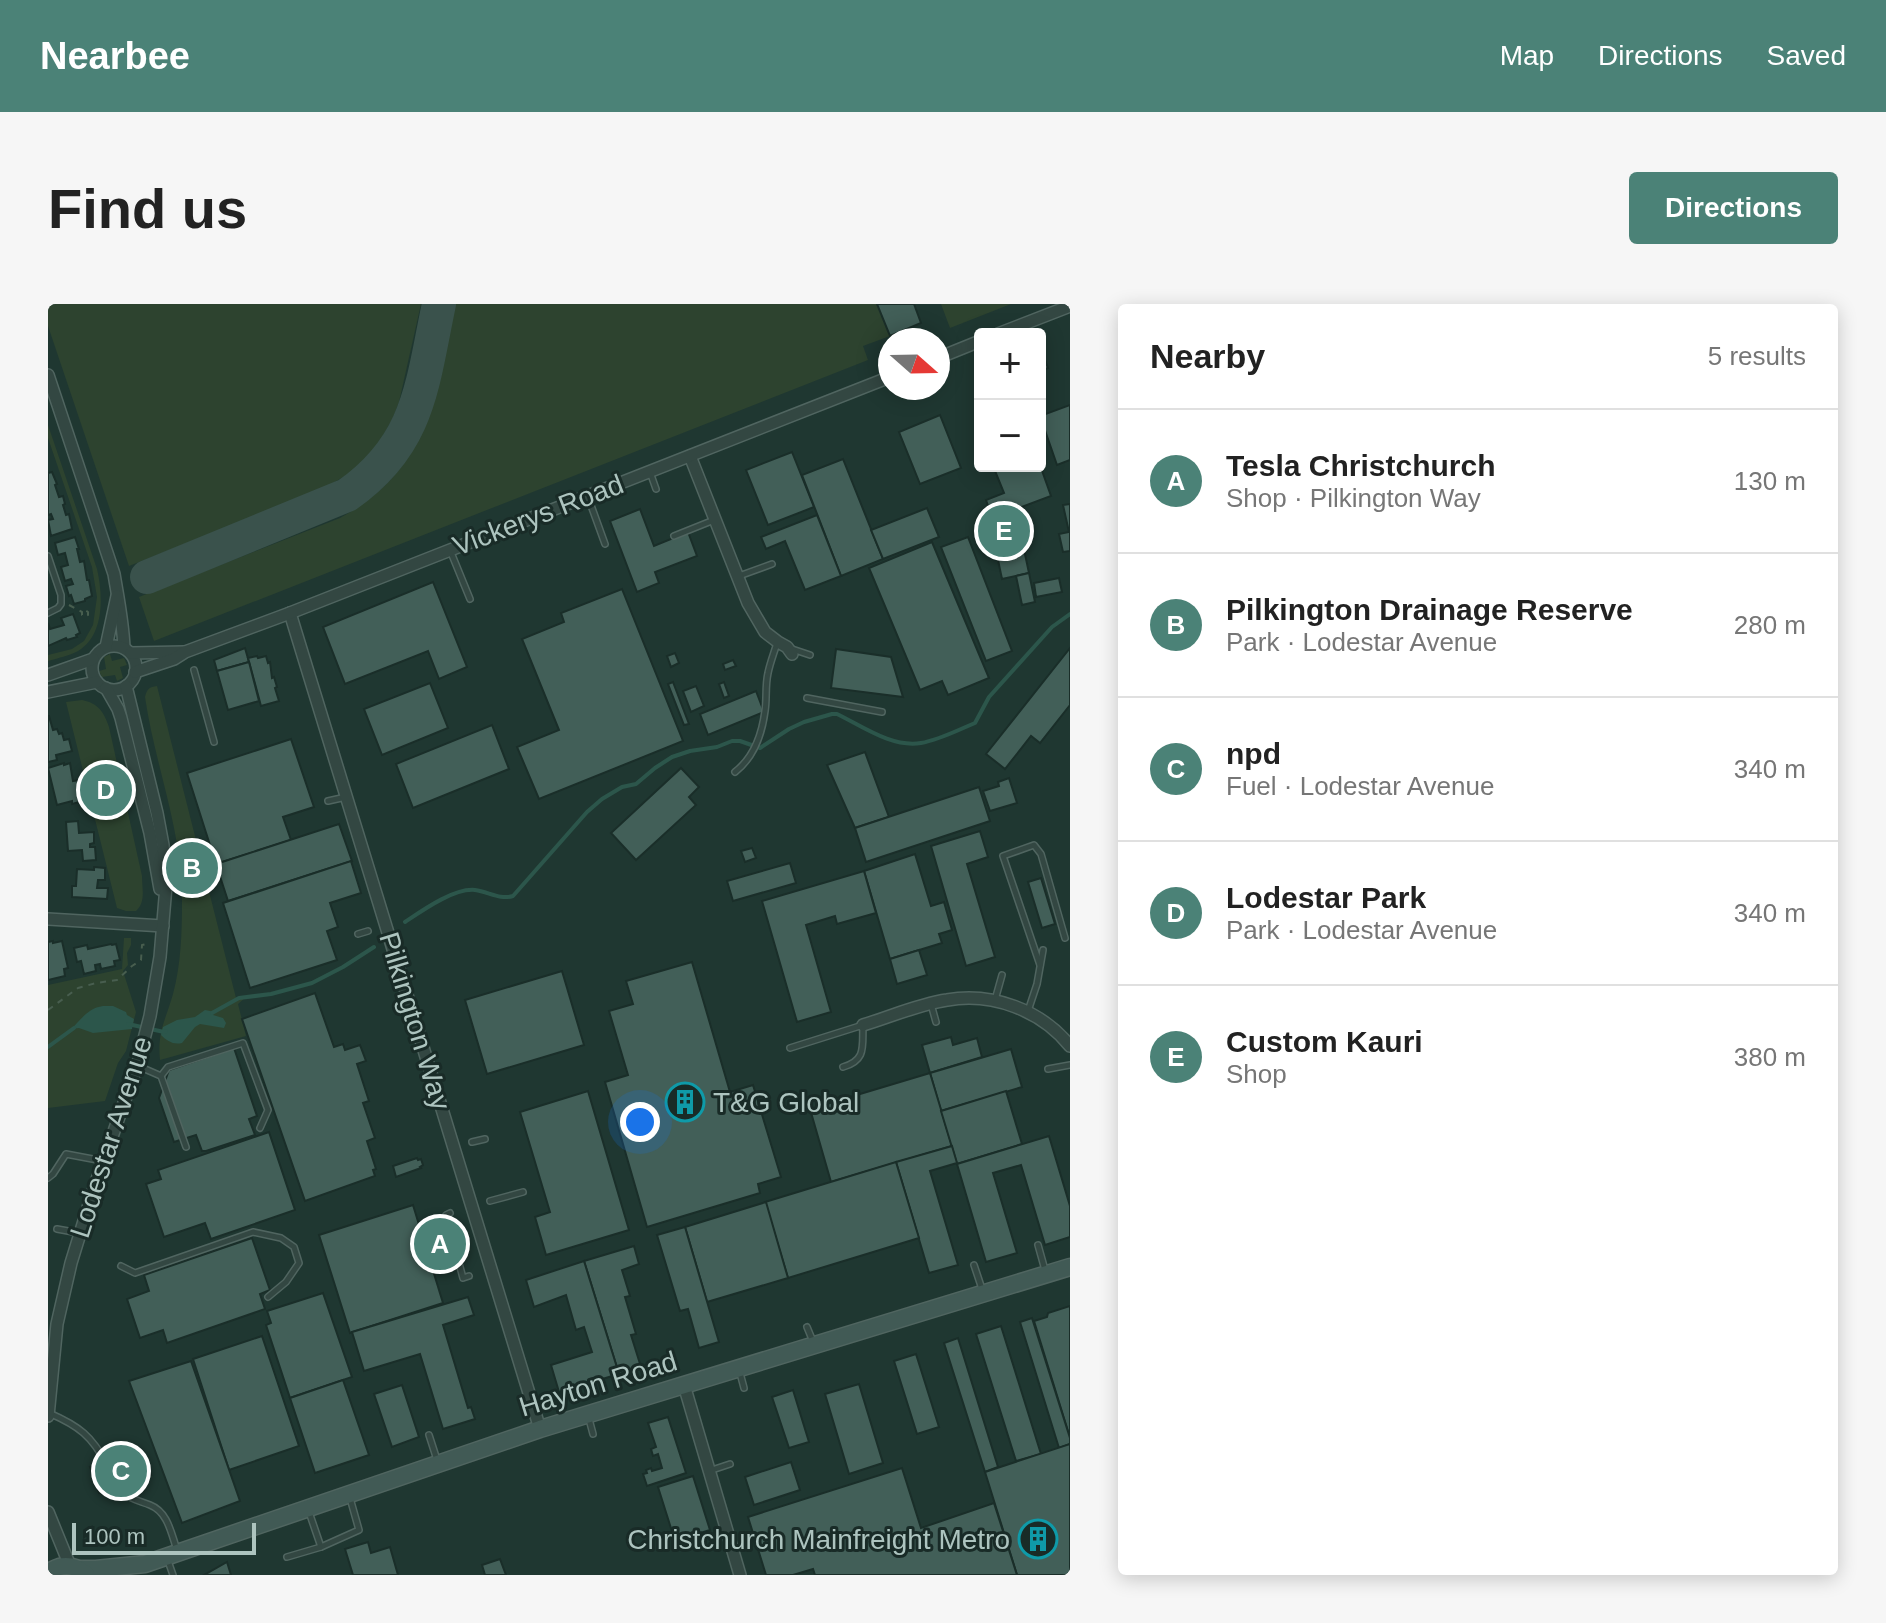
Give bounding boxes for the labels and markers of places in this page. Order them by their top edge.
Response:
pin: E [978,501,1030,561]
pin: D [80,760,132,820]
pin: B [166,838,218,898]
building icon: T&G Global [664,1081,706,1123]
place label: T&G Global [713,1087,859,1118]
pin: A [414,1214,466,1274]
pin: C [95,1441,147,1501]
building icon: Christchurch Mainfreight Metro [1017,1518,1059,1560]
place label: Christchurch Mainfreight Metro [627,1524,1010,1555]

